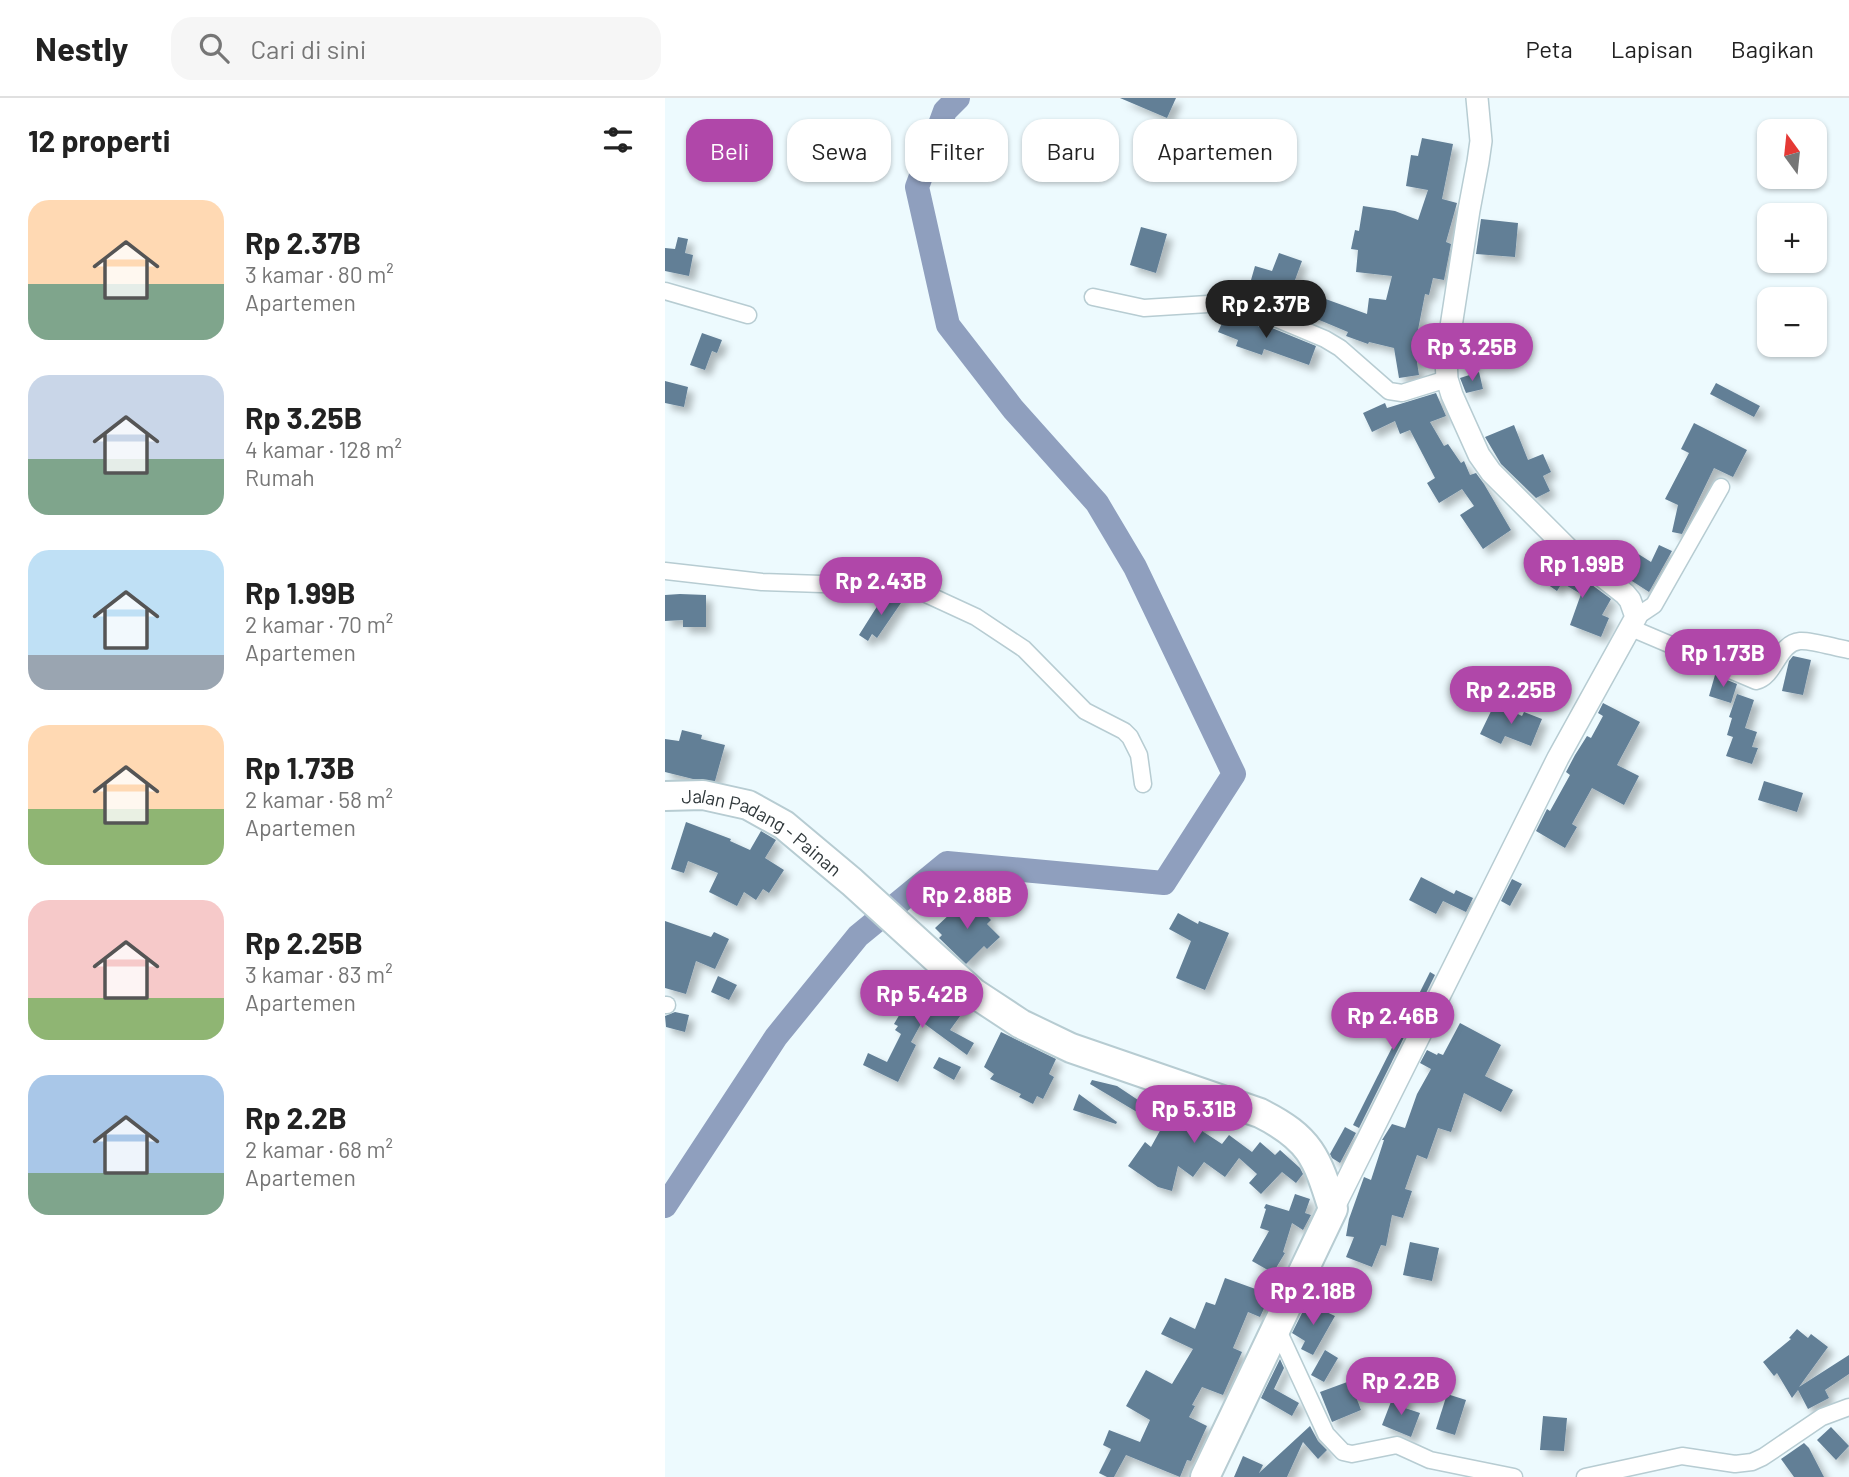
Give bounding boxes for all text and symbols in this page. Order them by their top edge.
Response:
search box [171,17,661,80]
text: Nestly [35,28,129,68]
icon: search [195,29,233,67]
text: Cari di sini [251,33,367,64]
text: Peta [1525,34,1573,63]
text: Lapisan [1611,34,1693,63]
text: Bagikan [1731,34,1814,63]
chip: Beli [686,119,773,182]
chip: Sewa [787,119,891,182]
chip: Filter [905,119,1008,182]
chip: Baru [1022,119,1119,182]
chip: Apartemen [1133,119,1297,182]
north arrow [1757,119,1827,189]
map controls [1757,119,1827,357]
icon: filters [599,121,637,159]
text: 12 properti [28,122,170,158]
button: + [1757,203,1827,273]
text: Rp 2.37B [245,224,361,260]
icon: home [84,228,168,312]
text: 3 kamar · 80 m² [245,260,394,288]
pin: Rp 2.37B [1194,280,1338,340]
button: − [1757,287,1827,357]
text: Apartemen [245,288,356,316]
text: Rp 2.37B [1222,289,1310,317]
pin: Rp 3.25B [1400,324,1544,383]
text: Rp 3.25B [1427,332,1517,360]
text: Rp 3.25B [245,399,362,435]
icon: home [84,403,168,487]
text: 4 kamar · 128 m² [245,435,402,463]
text: Rumah [245,463,315,491]
pin: Rp 1.99B [1510,540,1654,600]
text: Rp 1.99B [1540,549,1624,577]
pin: Rp 2.43B [809,558,953,617]
text: Rp 2.43B [835,566,927,594]
text: Rp 1.99B [245,574,356,610]
icon: home [84,578,168,662]
text: 2 kamar · 70 m² [245,610,393,638]
pin: Rp 1.73B [1651,630,1795,689]
text: Apartemen [245,638,356,666]
text: Rp 1.73B [1681,638,1765,666]
pin: Rp 2.25B [1439,666,1583,726]
text: Rp 2.25B [1466,675,1556,703]
text: Rp 1.73B [245,749,355,785]
icon: home [84,753,168,837]
street label: Jalan Padang - Painan [681,784,847,880]
text: 2 kamar · 58 m² [245,785,393,813]
text: Apartemen [245,813,356,841]
pin: Rp 2.88B [895,872,1039,931]
text: Rp 2.88B [922,880,1012,908]
text: Rp 2.25B [245,924,363,960]
icon: home [84,928,168,1012]
text: 3 kamar · 83 m² [245,960,393,988]
pin: Rp 5.42B [850,970,994,1030]
text: Rp 5.42B [876,979,968,1007]
text: Apartemen [245,988,356,1016]
pin: Rp 2.46B [1321,992,1465,1052]
text: Rp 2.46B [1347,1001,1439,1029]
pin: Rp 5.31B [1122,1086,1266,1145]
text: Rp 5.31B [1151,1094,1237,1122]
text: Rp 2.2B [245,1099,347,1135]
icon: home [84,1103,168,1187]
text: 2 kamar · 68 m² [245,1135,393,1163]
text: Apartemen [245,1163,356,1191]
pin: Rp 2.18B [1241,1268,1385,1327]
text: Rp 2.18B [1270,1276,1356,1304]
pin: Rp 2.2B [1336,1358,1466,1417]
text: Rp 2.2B [1362,1366,1440,1394]

